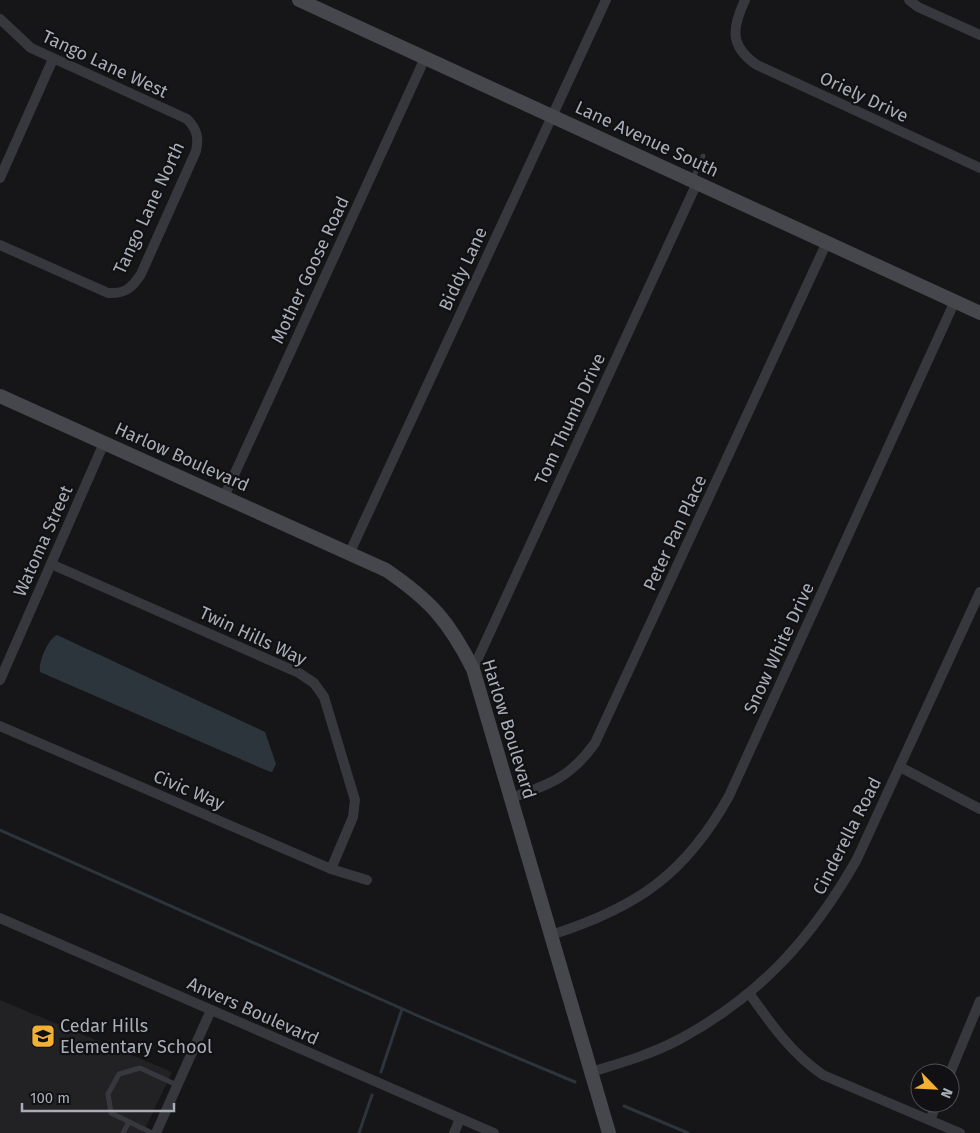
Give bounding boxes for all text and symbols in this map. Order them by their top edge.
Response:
street label: Tango Lane West [39,25,172,103]
street label: Oriely Drive [816,67,912,127]
street label: Lane Avenue South [572,96,722,182]
street label: Tango Lane North [109,138,189,278]
street label: Mother Goose Road [266,193,354,347]
street label: Biddy Lane [434,224,492,314]
street label: Tom Thumb Drive [530,350,610,488]
street label: Harlow Boulevard [111,418,253,496]
street label: Peter Pan Place [639,472,711,594]
street label: Watoma Street [9,481,78,600]
street label: Snow White Drive [739,579,819,717]
street label: Twin Hills Way [196,602,310,671]
street label: Harlow Boulevard [477,657,541,801]
street label: Civic Way [150,765,228,815]
street label: Cinderella Road [808,774,886,898]
street label: Anvers Boulevard [184,972,322,1050]
place label: Cedar Hills Elementary School [60,1015,212,1058]
school or university icon: Cedar Hills Elementary School [30,1023,56,1049]
north arrow [910,1063,960,1113]
scale bar [22,1080,175,1112]
text: N [937,1085,956,1101]
text: 100 m [30,1089,70,1107]

